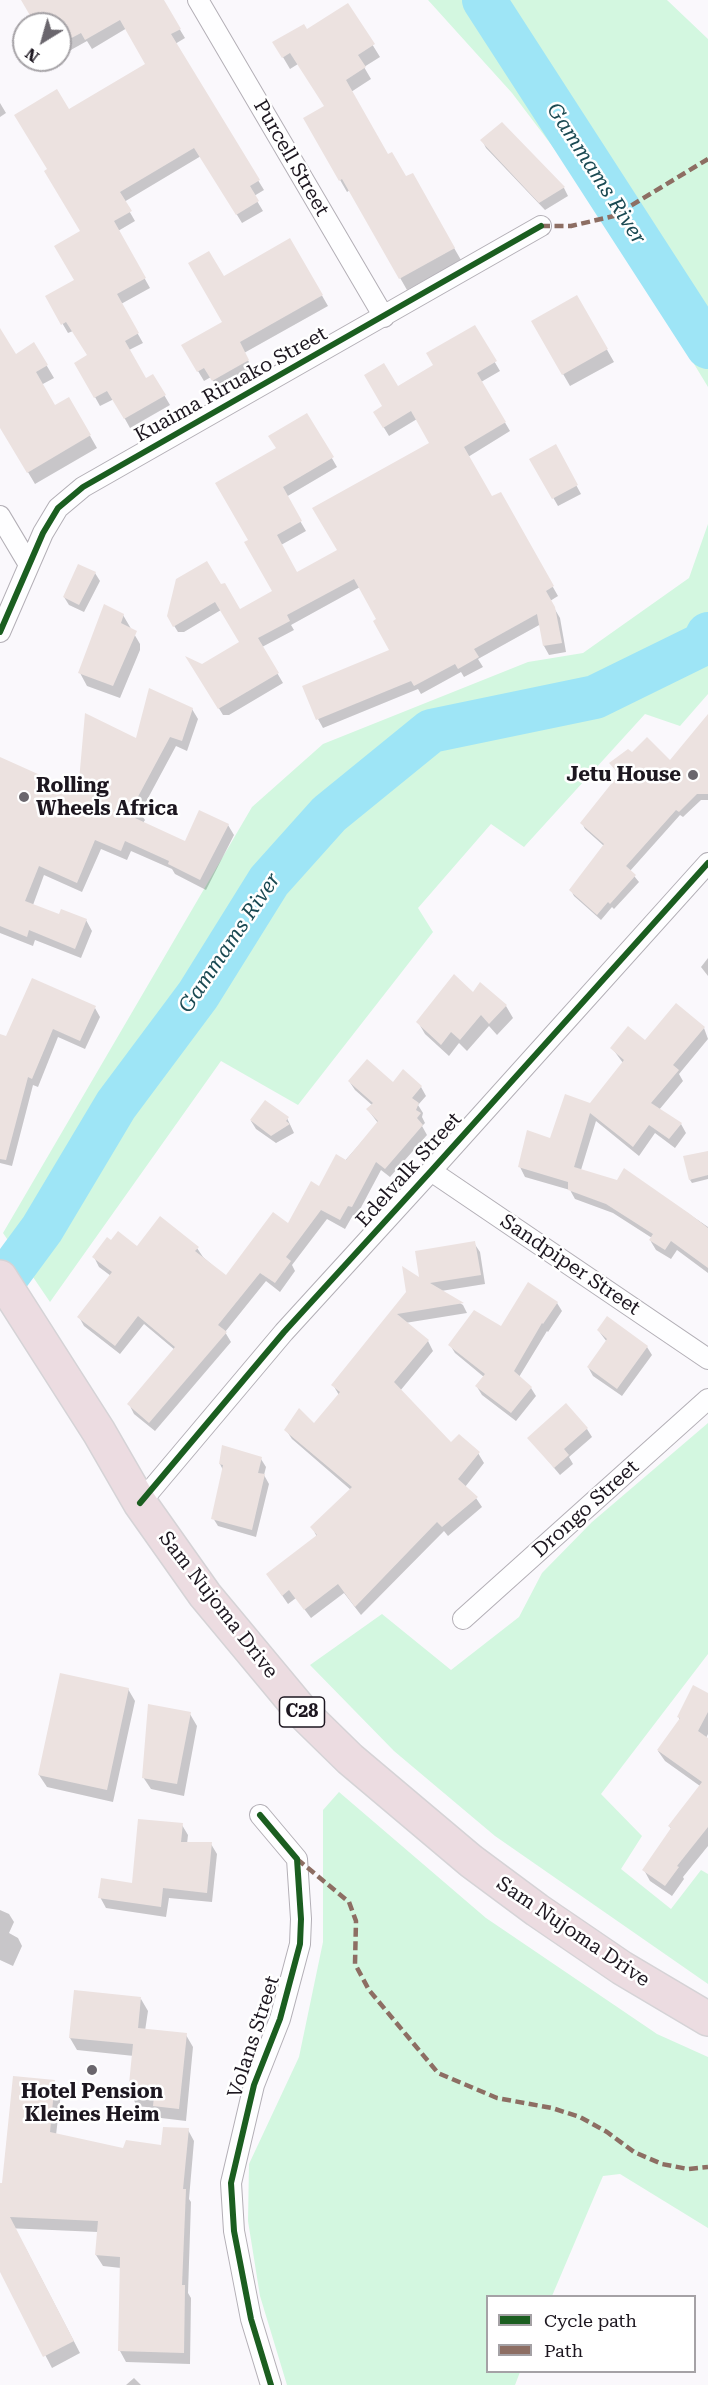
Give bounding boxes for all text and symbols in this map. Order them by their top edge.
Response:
north arrow [12,12,72,72]
text: N [21,44,43,66]
street label: Purcell Street [248,96,334,220]
water label: Gammams River [541,99,651,249]
street label: Kuaima Riruako Street [131,322,331,448]
place label: Jetu House [567,763,681,787]
marker: Jetu House [686,768,700,782]
place label: Rolling Wheels Africa [36,774,178,821]
marker: Rolling Wheels Africa [17,790,31,804]
water label: Gammams River [174,868,286,1018]
street label: Edelvalk Street [351,1108,467,1232]
street label: Sandpiper Street [496,1209,644,1321]
street label: Drongo Street [528,1455,644,1563]
street label: Sam Nujoma Drive [153,1527,283,1683]
road number: C28 [280,1697,324,1727]
street label: Sam Nujoma Drive [492,1872,654,1992]
street label: Volans Street [223,1973,285,2101]
marker: Hotel Pension Kleines Heim [85,2063,99,2077]
place label: Hotel Pension Kleines Heim [21,2080,163,2127]
legend [486,2295,696,2373]
text: Cycle path [544,2310,637,2331]
text: Path [544,2340,583,2361]

